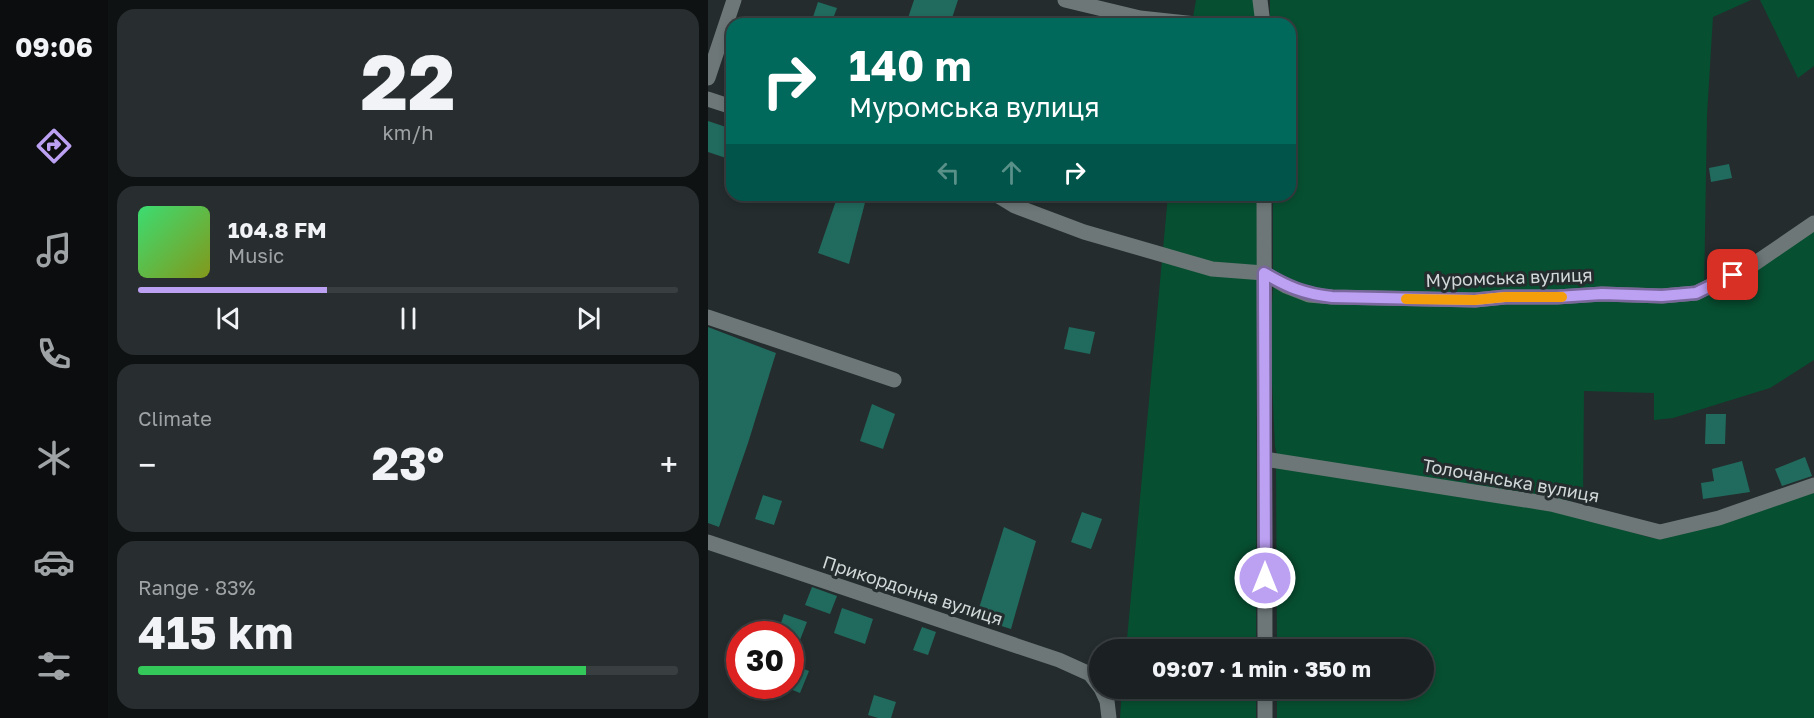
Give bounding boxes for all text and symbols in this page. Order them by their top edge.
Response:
text: 09:06 [15,31,93,63]
text: 22 [360,34,456,127]
text: 140 m [849,40,971,90]
icon: right [750,42,828,120]
text: Муромська вулиця [849,91,1100,123]
text: km/h [383,120,433,144]
icon: directions [33,125,75,167]
icon: left [932,156,965,189]
icon: ahead [995,156,1028,189]
icon: right [1058,156,1091,189]
text: 104.8 FM [228,216,327,243]
icon: music [33,229,75,271]
text: Music [228,243,284,267]
pin [1707,249,1758,300]
icon: arrive [1716,258,1749,291]
street label: Муромська вулиця [1425,263,1593,291]
icon: previous [212,302,245,335]
icon: pause [392,302,425,335]
icon: next [572,302,605,335]
icon: phone [33,333,75,375]
text: Climate [138,406,212,430]
text: 23° [372,436,444,490]
icon: climate [33,437,75,479]
text: − [138,445,156,484]
text: + [660,445,678,484]
street label: Толочанська вулиця [1421,454,1601,506]
icon: car [33,541,75,583]
position arrow [1233,546,1297,610]
street label: Прикордонна вулиця [820,550,1006,630]
text: Range · 83% [138,575,256,599]
text: 415 km [138,605,293,659]
speed limit sign: 30 [726,621,804,699]
icon: filters [33,645,75,687]
text: 09:07 · 1 min · 350 m [1152,655,1371,682]

